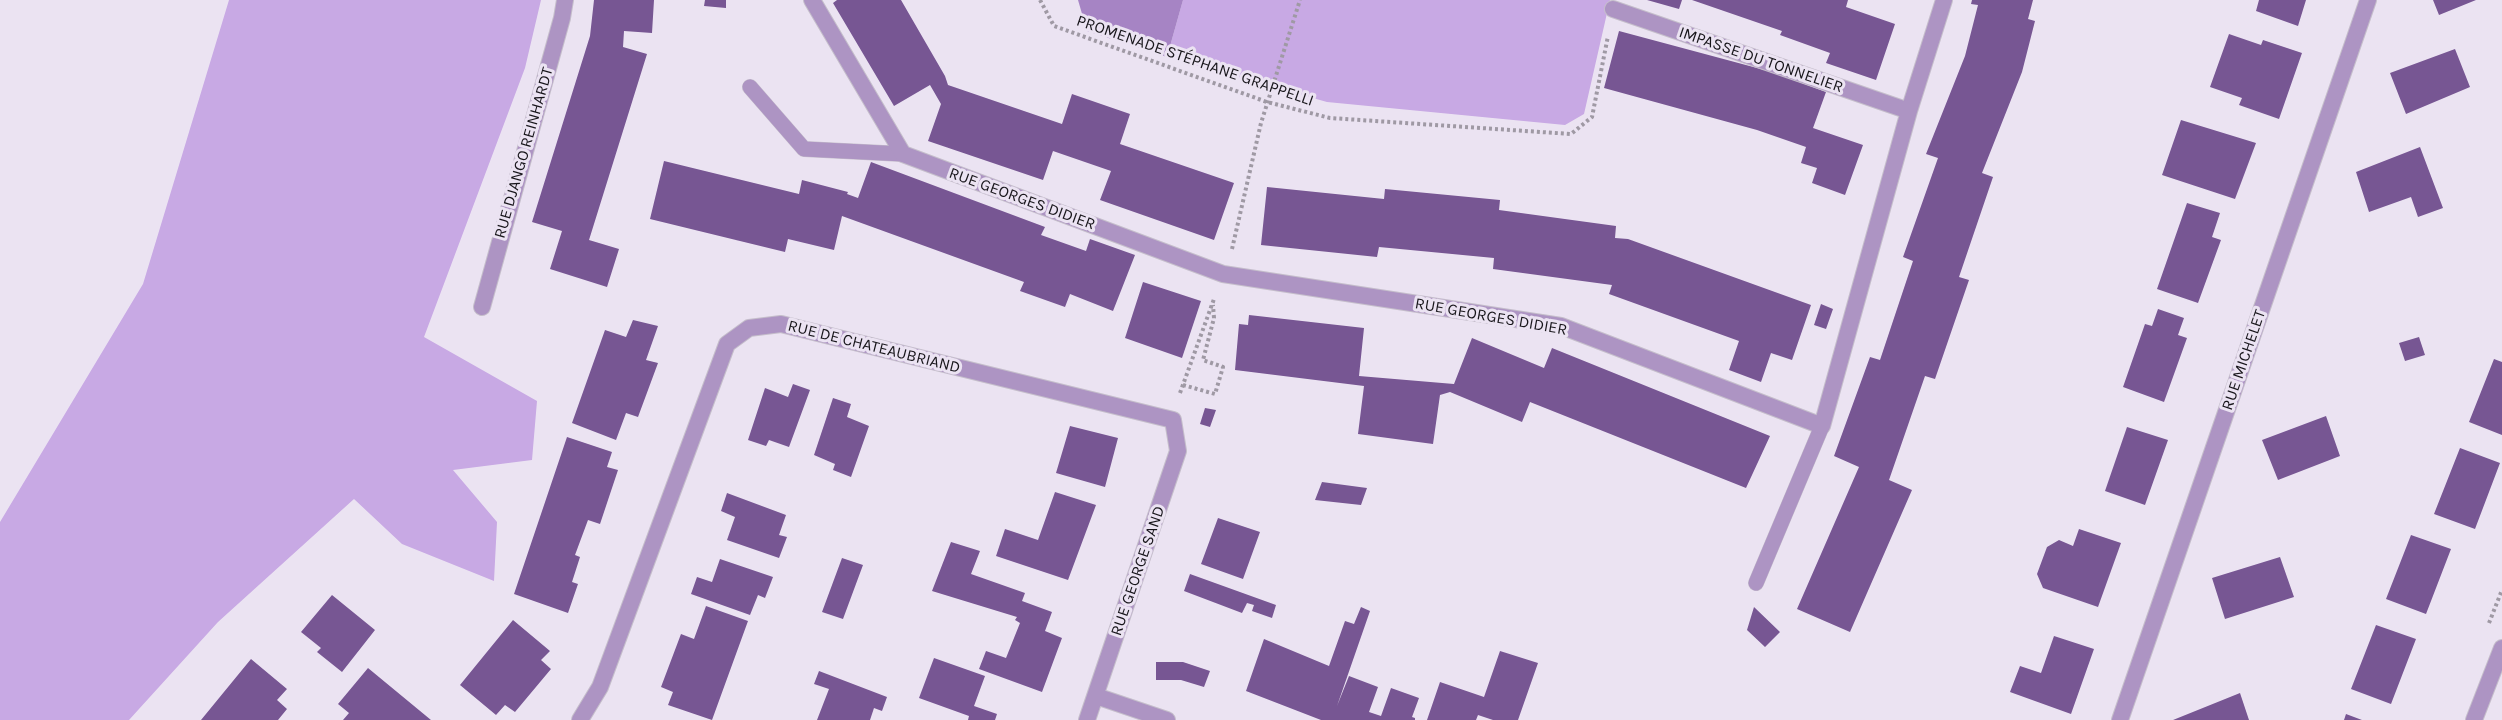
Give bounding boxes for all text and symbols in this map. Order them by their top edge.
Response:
street label: PROMENADE STÉPHANE GRAPPELLI [1074,11,1316,111]
street label: IMPASSE DU TONNELIER [1676,23,1846,97]
street label: RUE DJANGO REINHARDT [490,65,558,241]
street label: RUE GEORGES DIDIER [946,164,1098,234]
street label: RUE GEORGES DIDIER [1413,294,1569,340]
street label: RUE MICHELET [2218,307,2270,413]
street label: RUE DE CHATEAUBRIAND [786,316,962,378]
street label: RUE GEORGE SAND [1107,504,1169,638]

